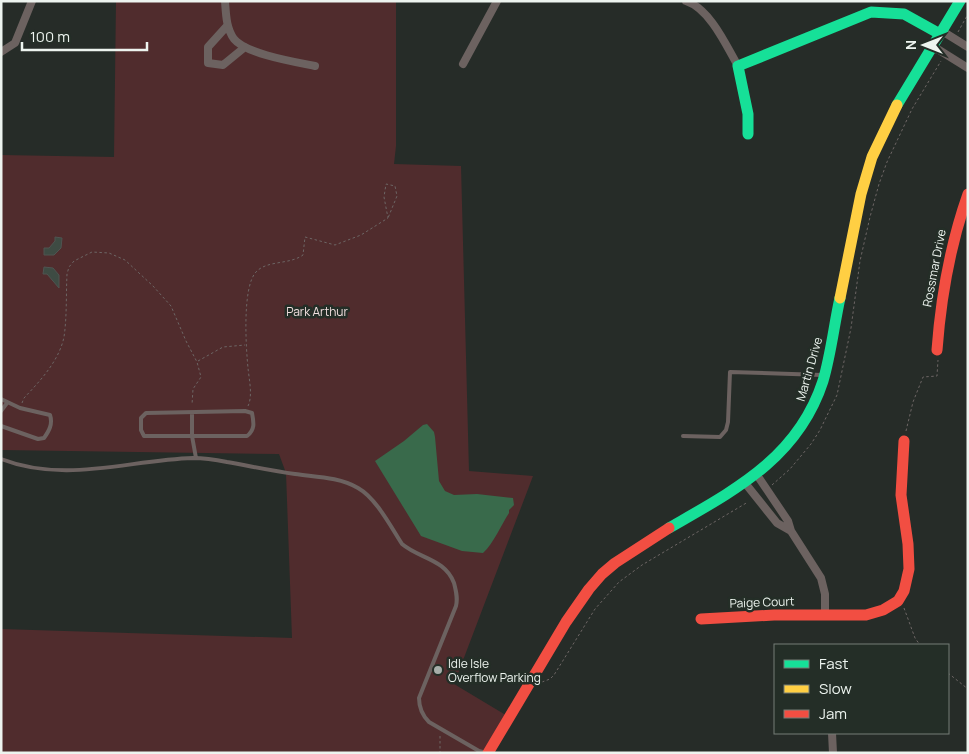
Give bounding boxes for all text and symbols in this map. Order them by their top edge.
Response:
scale bar [22,20,148,52]
north arrow [899,20,949,70]
text: 100 m [30,26,70,47]
text: N [901,40,920,50]
street label: Rossmar Drive [918,228,950,308]
park label: Park Arthur [286,303,348,320]
street label: Martin Drive [792,335,826,403]
street label: Paige Court [729,592,795,612]
legend [774,644,949,734]
text: Fast [819,653,848,674]
place label: Idle Isle Overflow Parking [448,655,541,686]
marker: Idle Isle Overflow Parking [432,664,444,676]
text: Slow [819,678,852,699]
text: Jam [819,703,847,724]

